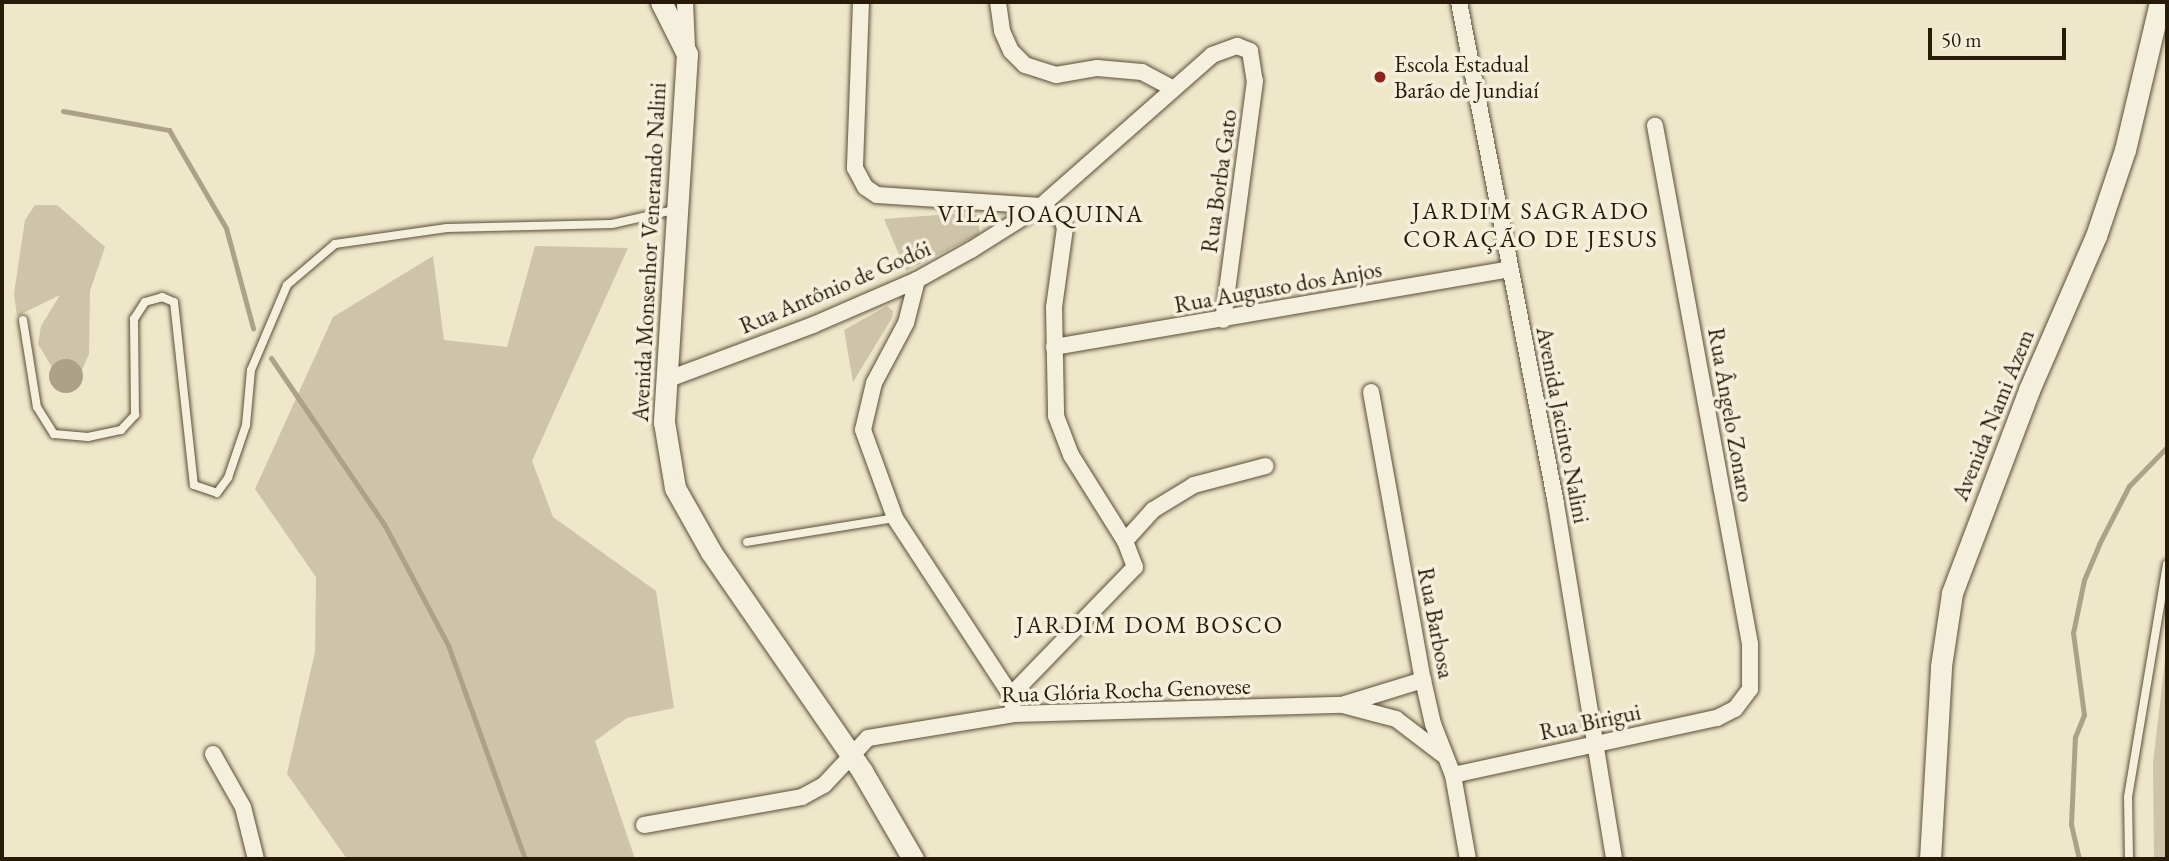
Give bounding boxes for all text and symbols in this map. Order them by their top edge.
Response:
scale bar [1931,14,2069,58]
text: 50 m [1941,26,1982,53]
place label: Escola Estadual Barão de Jundiaí [1394,50,1539,104]
marker: Escola Estadual Barão de Jundiaí [1372,69,1388,85]
street label: Avenida Monsenhor Venerando Nalini [626,82,672,422]
street label: Rua Borba Gato [1195,107,1243,255]
district label: JARDIM SAGRADO CORAÇÃO DE JESUS [1405,197,1657,253]
district label: VILA JOAQUINA [939,200,1143,228]
street label: Rua Antônio de Godói [735,234,935,340]
street label: Rua Augusto dos Anjos [1172,255,1384,319]
street label: Avenida Jacinto Nalini [1530,324,1596,526]
street label: Avenida Nami Azem [1946,325,2040,505]
street label: Rua Ângelo Zonaro [1702,326,1760,504]
street label: Rua Barbosa [1412,565,1460,681]
district label: JARDIM DOM BOSCO [1018,611,1282,639]
street label: Rua Glória Rocha Genovese [1001,672,1251,708]
street label: Rua Birigui [1537,698,1643,746]

